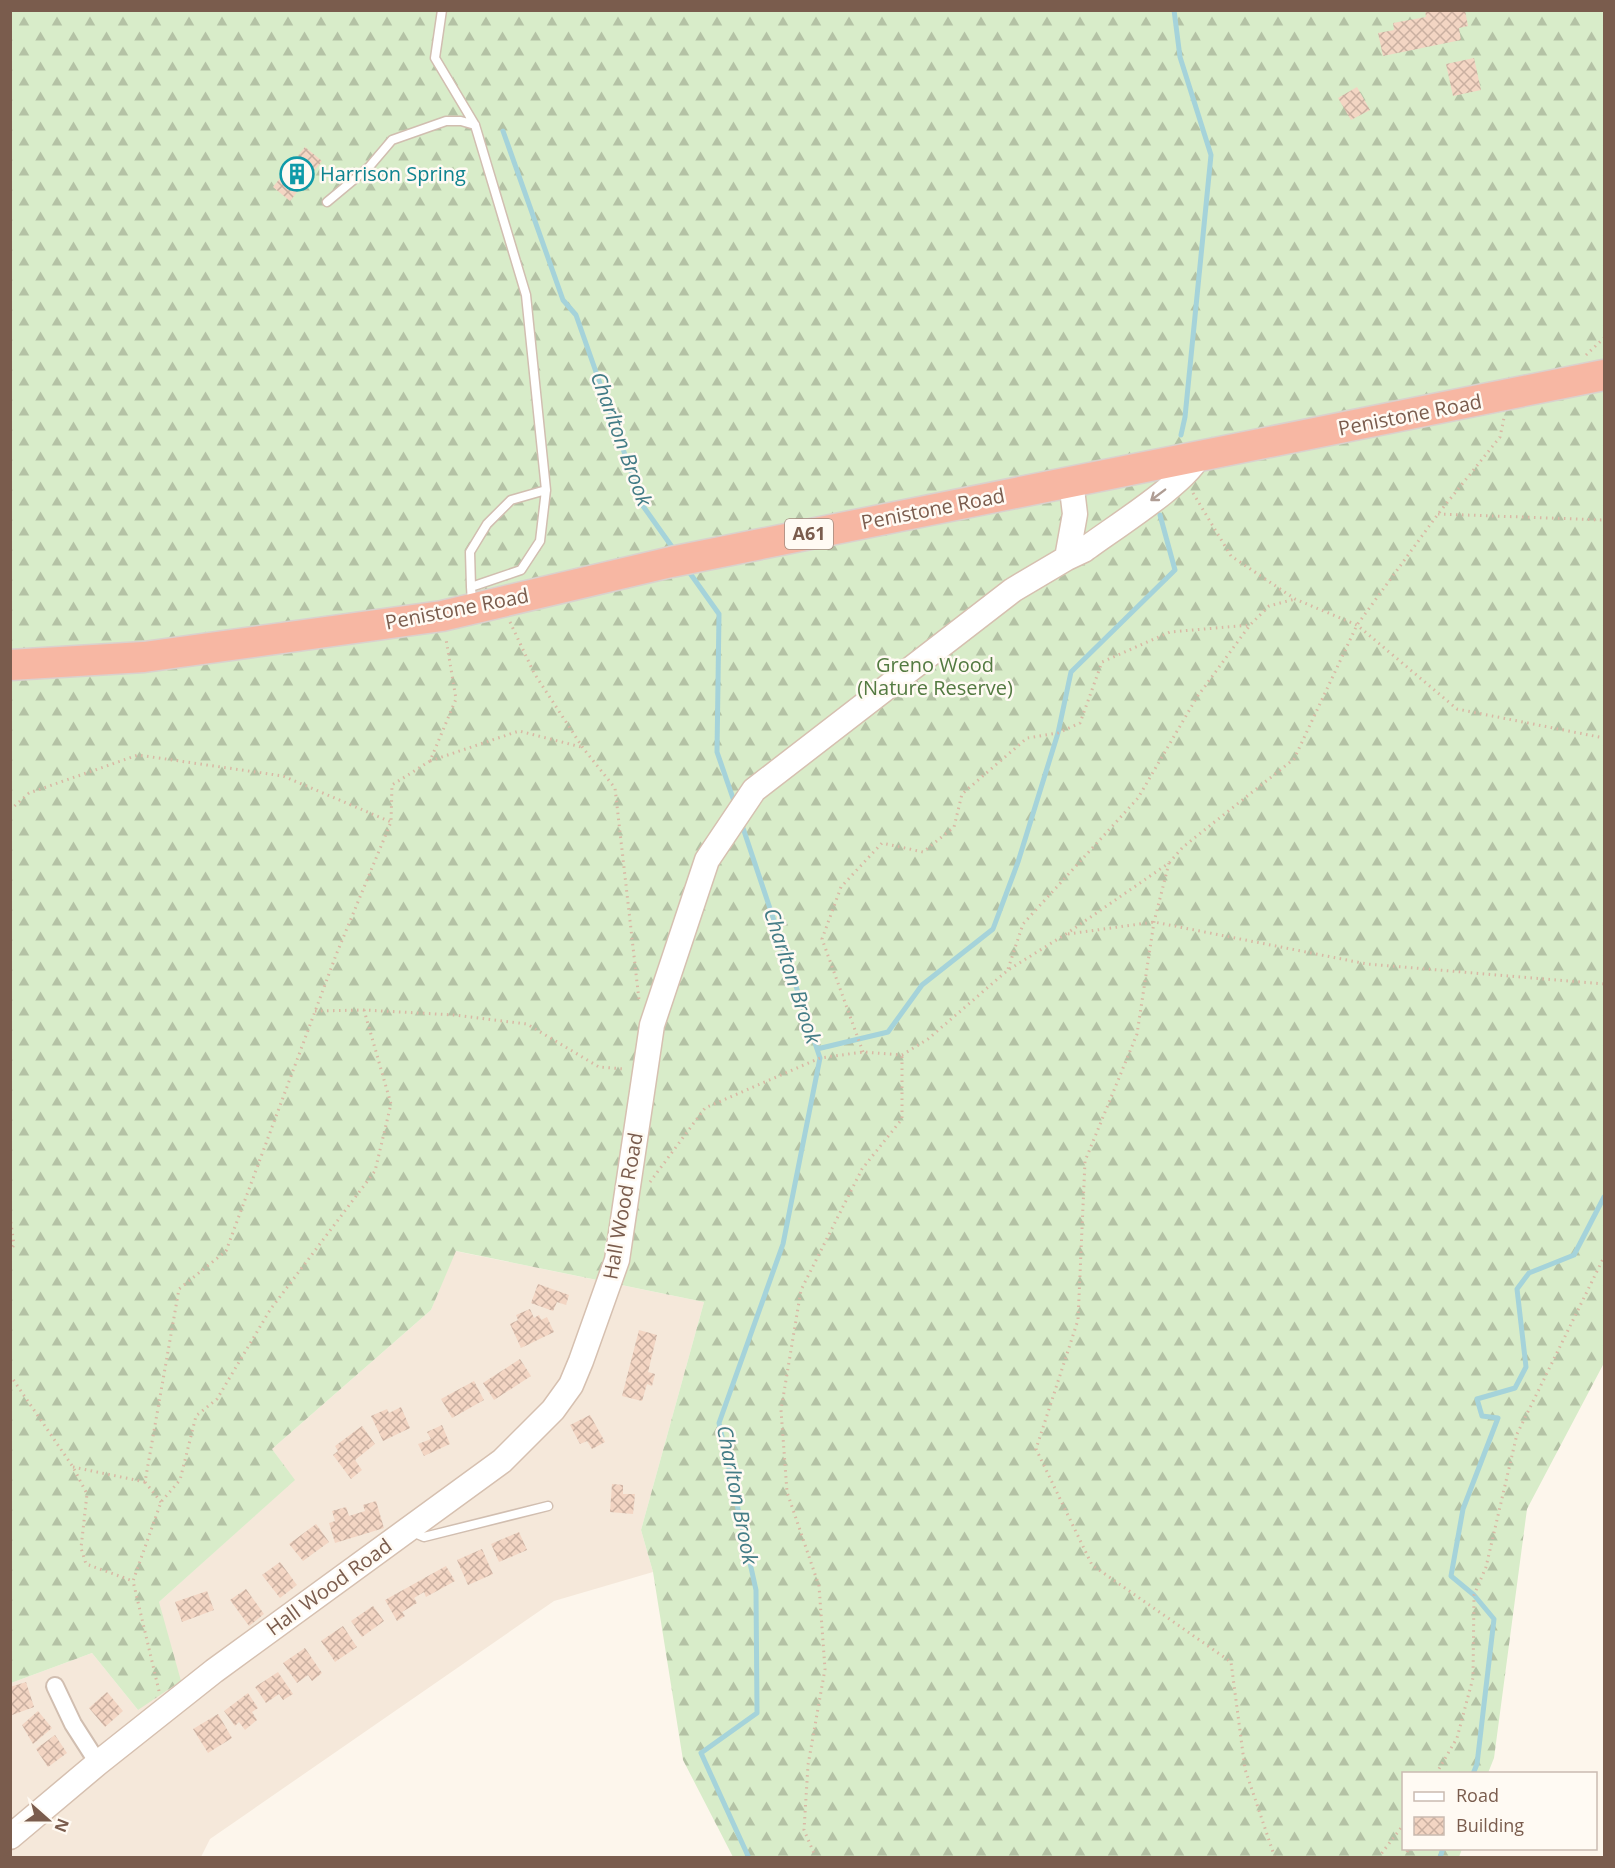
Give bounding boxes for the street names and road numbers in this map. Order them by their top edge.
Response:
street label: Penistone Road [1336,387,1484,442]
street label: Penistone Road [859,481,1007,536]
road number: A61 [785,519,833,549]
street label: Penistone Road [383,581,531,636]
street label: Hall Wood Road [596,1130,649,1282]
street label: Hall Wood Road [261,1532,397,1641]

